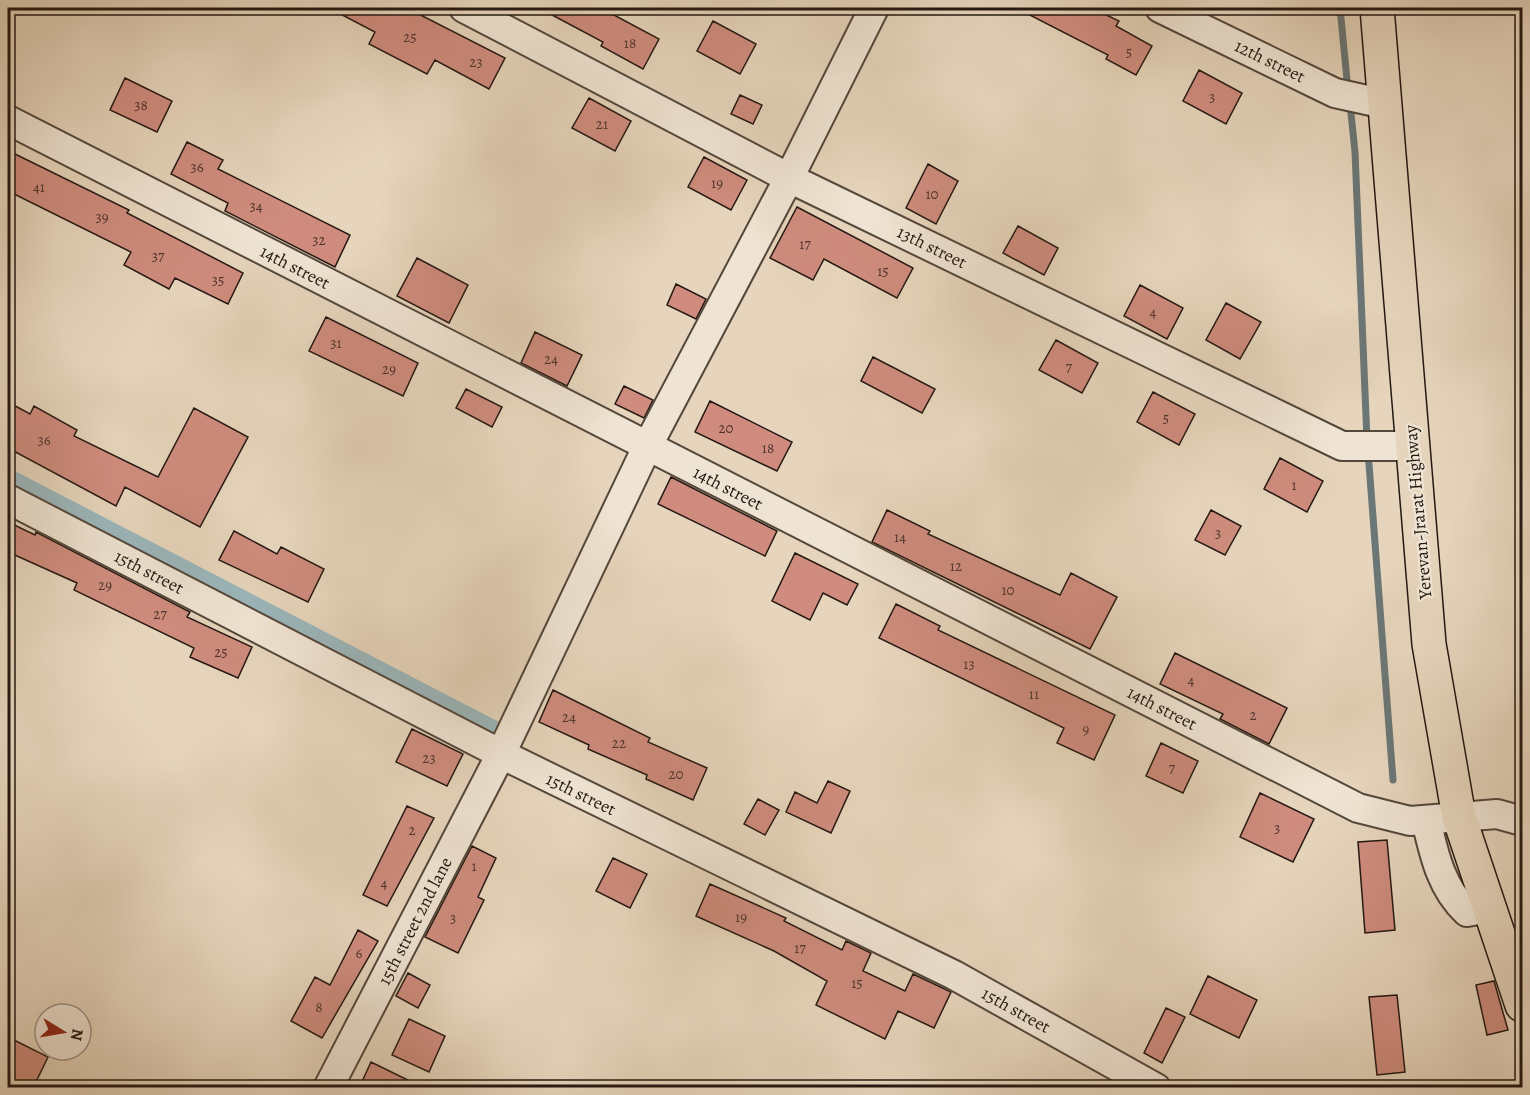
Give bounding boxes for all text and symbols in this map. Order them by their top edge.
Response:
house number: 25 [403,27,417,47]
house number: 18 [624,33,636,53]
street label: 12th street [1231,34,1309,88]
house number: 5 [1126,42,1132,62]
house number: 23 [469,52,483,72]
house number: 3 [1209,87,1215,107]
house number: 38 [134,95,148,115]
house number: 21 [596,114,608,134]
house number: 36 [190,157,204,177]
house number: 19 [711,173,723,193]
house number: 41 [33,177,45,197]
house number: 10 [925,184,939,204]
house number: 34 [249,196,263,216]
house number: 39 [95,207,109,227]
street label: 13th street [893,220,971,274]
house number: 32 [312,230,326,250]
house number: 17 [799,234,811,254]
street label: 14th street [256,239,334,295]
house number: 37 [152,246,165,266]
house number: 15 [877,261,889,281]
house number: 35 [212,270,224,290]
house number: 4 [1150,302,1157,322]
house number: 31 [330,333,342,353]
house number: 24 [544,349,558,369]
house number: 7 [1066,357,1073,377]
house number: 29 [382,359,396,379]
house number: 5 [1163,408,1169,428]
house number: 20 [718,418,734,438]
street label: Yerevan-Jrarat Highway [1398,423,1438,601]
house number: 36 [37,430,51,450]
house number: 18 [762,438,774,458]
street label: 14th street [689,460,767,516]
house number: 1 [1291,475,1297,495]
house number: 3 [1215,523,1221,543]
house number: 14 [894,527,906,547]
street label: 15th street [110,544,188,600]
house number: 12 [950,556,962,576]
house number: 29 [98,575,112,595]
house number: 10 [1001,580,1015,600]
house number: 27 [153,604,167,624]
house number: 25 [214,642,228,662]
house number: 13 [963,654,975,674]
house number: 4 [1188,670,1195,690]
street label: 14th street [1123,680,1201,736]
house number: 11 [1029,684,1039,704]
house number: 2 [1249,705,1257,725]
house number: 24 [562,707,576,727]
house number: 9 [1083,719,1090,739]
house number: 22 [612,733,626,753]
house number: 23 [422,748,436,768]
house number: 7 [1169,758,1176,778]
house number: 20 [668,764,684,784]
street label: 15th street [542,767,620,821]
house number: 3 [1274,818,1280,838]
house number: 2 [408,820,416,840]
street label: 15th street 2nd lane [372,853,458,989]
house number: 1 [471,856,477,876]
house number: 4 [381,873,388,893]
house number: 19 [735,907,747,927]
house number: 3 [450,908,456,928]
house number: 17 [794,938,806,958]
house number: 6 [356,943,363,963]
house number: 15 [851,973,863,993]
street label: 15th street [977,981,1055,1039]
house number: 8 [315,997,323,1017]
north arrow [33,1002,93,1062]
text: N [65,1027,89,1043]

